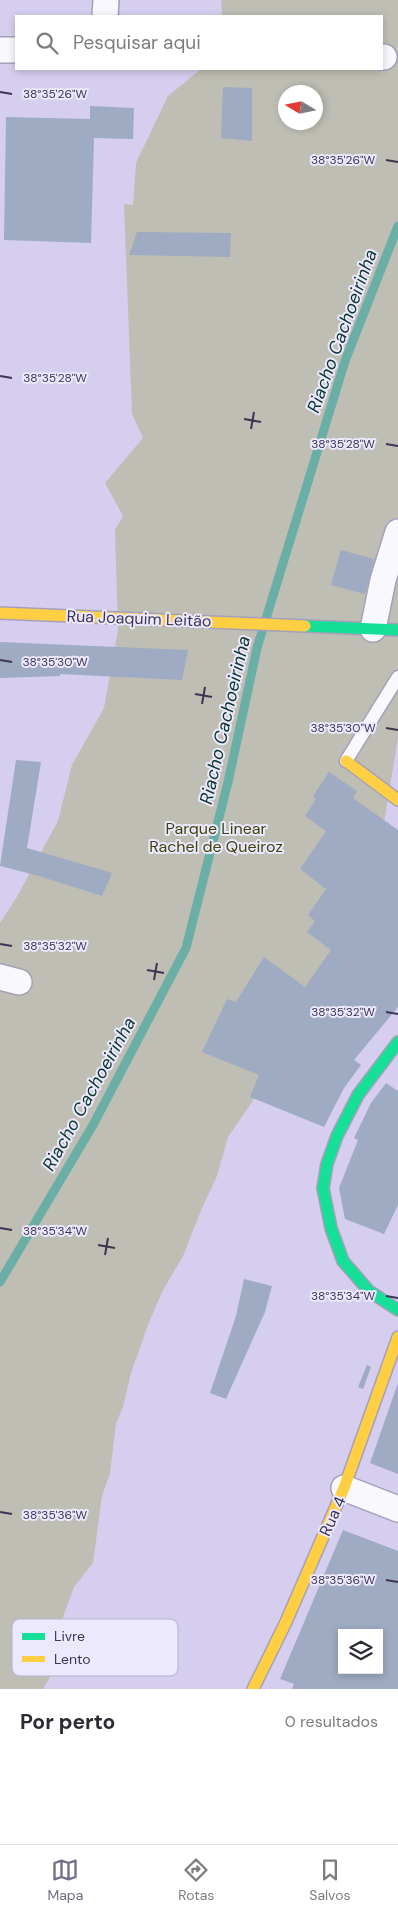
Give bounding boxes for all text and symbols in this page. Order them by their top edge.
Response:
search box [15,15,383,70]
icon: search [33,29,61,57]
text: Pesquisar aqui [73,30,201,55]
north arrow [278,85,323,130]
text: 38°35'26"W [23,86,87,102]
text: 38°35'26"W [311,152,375,168]
water label: Riacho Cachoeirinha [301,246,383,416]
text: 38°35'28"W [23,370,87,386]
text: 38°35'28"W [311,436,375,452]
street label: Rua Joaquim Leitão [66,605,212,632]
water label: Riacho Cachoeirinha [194,633,256,807]
text: 38°35'30"W [22,654,88,670]
text: 38°35'30"W [310,720,376,736]
park label: Parque Linear Rachel de Queiroz [149,818,283,857]
text: 38°35'32"W [23,938,87,954]
text: 38°35'32"W [311,1004,375,1020]
water label: Riacho Cachoeirinha [37,1013,141,1175]
text: 38°35'34"W [23,1223,87,1239]
text: 38°35'34"W [311,1288,375,1304]
street label: Rua 4 [314,1493,351,1539]
text: 38°35'36"W [23,1507,88,1523]
text: 38°35'36"W [311,1572,376,1588]
legend [12,1619,178,1676]
text: Livre [54,1627,85,1645]
map controls [338,1629,383,1674]
button: layers [338,1629,383,1674]
text: Lento [54,1650,91,1668]
text: Por perto [20,1708,115,1736]
text: 0 resultados [285,1711,378,1732]
tab: Mapa [47,1856,83,1904]
tab: Rotas [178,1856,214,1904]
tab: Salvos [309,1856,350,1904]

